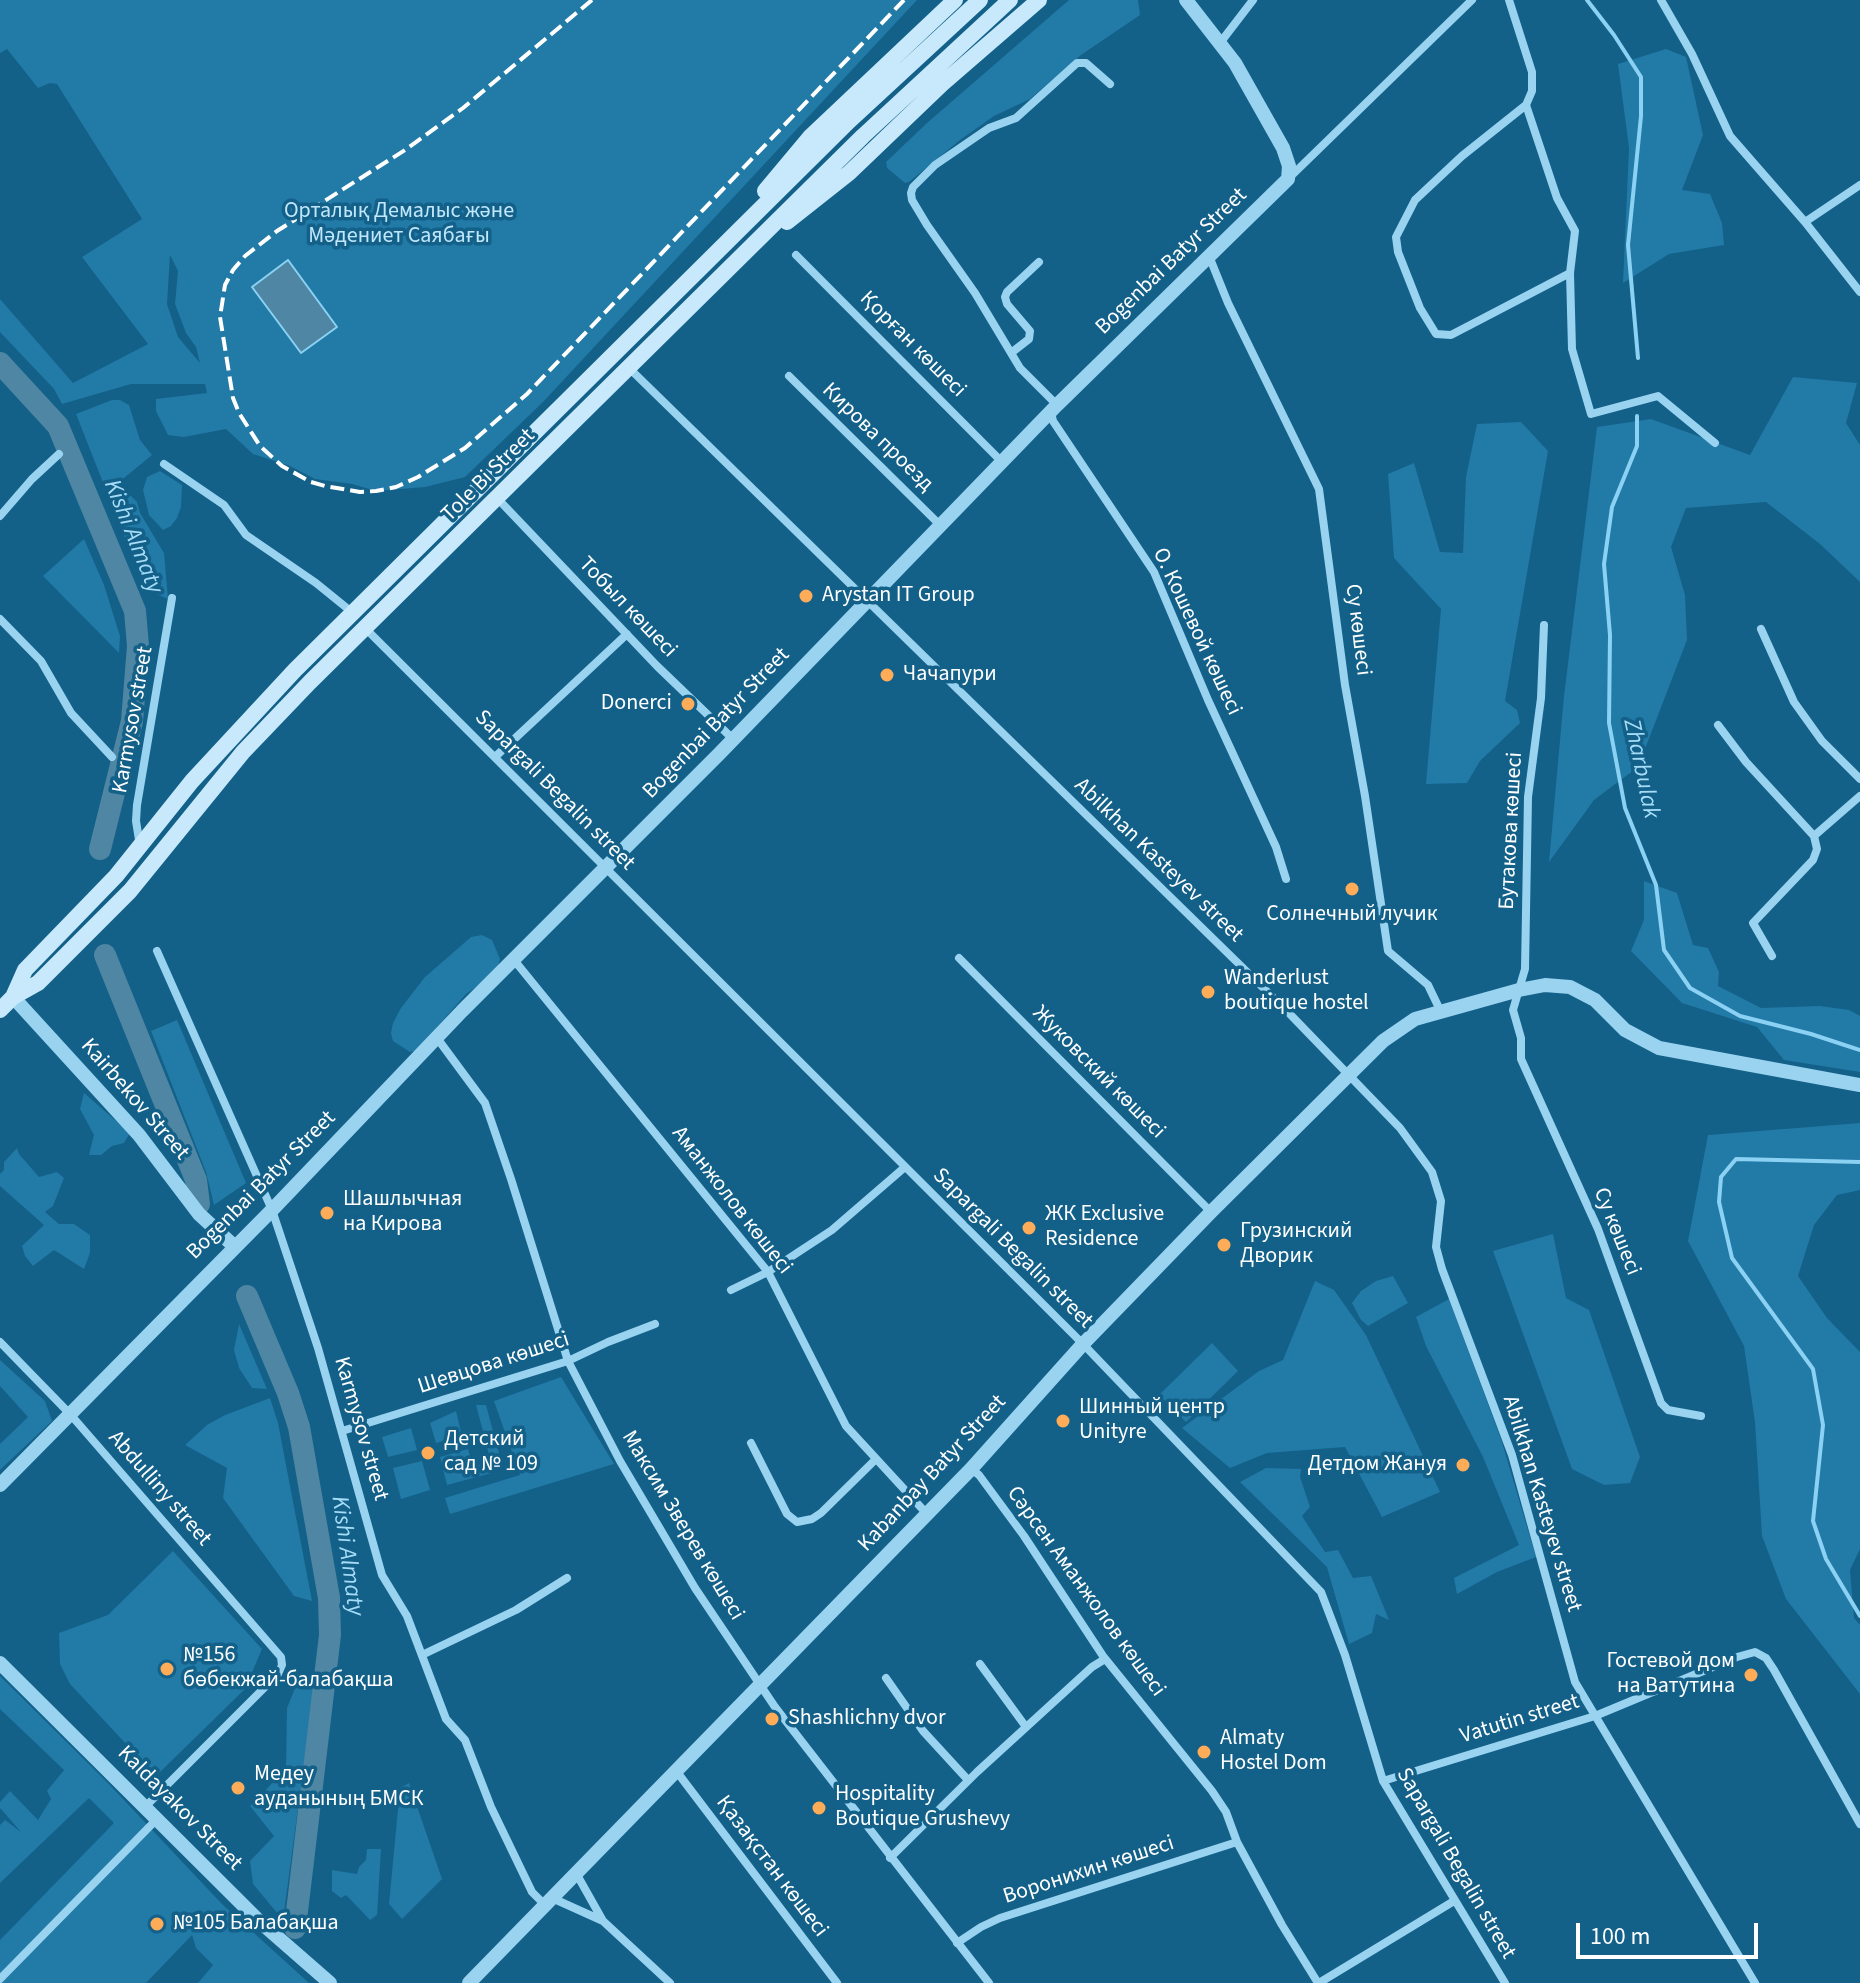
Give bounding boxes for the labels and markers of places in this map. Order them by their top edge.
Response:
place label: Arystan IT Group [822,583,975,609]
marker: Arystan IT Group [797,587,815,605]
place label: Чачапури [903,662,997,688]
marker: Чачапури [878,666,896,684]
place label: Donerci [601,691,672,717]
marker: Donerci [679,695,697,713]
marker: Солнечный лучик [1343,880,1361,898]
place label: Солнечный лучик [1266,902,1438,928]
place label: Wanderlust boutique hostel [1224,966,1369,1018]
marker: Wanderlust boutique hostel [1199,983,1217,1001]
place label: Шашлычная на Кирова [343,1187,462,1238]
place label: ЖК Exclusive Residence [1045,1202,1164,1254]
marker: Шашлычная на Кирова [318,1204,336,1222]
marker: ЖК Exclusive Residence [1020,1219,1038,1237]
place label: Грузинский Дворик [1240,1219,1352,1270]
marker: Грузинский Дворик [1215,1236,1233,1254]
place label: Шинный центр Unityre [1079,1395,1225,1446]
marker: Шинный центр Unityre [1054,1412,1072,1430]
place label: Детский сад № 109 [444,1427,538,1478]
marker: Детский сад № 109 [419,1444,437,1462]
place label: Детдом Жануя [1308,1452,1447,1478]
marker: Детдом Жануя [1454,1456,1472,1474]
place label: №156 бөбекжай-балабақша [183,1643,394,1694]
place label: Гостевой дом на Ватутина [1606,1649,1735,1700]
marker: №156 бөбекжай-балабақша [158,1660,176,1678]
marker: Гостевой дом на Ватутина [1742,1666,1760,1684]
place label: Shashlichny dvor [788,1706,946,1732]
marker: Shashlichny dvor [763,1710,781,1728]
place label: Almaty Hostel Dom [1220,1726,1327,1778]
marker: Almaty Hostel Dom [1195,1743,1213,1761]
place label: Медеу ауданының БМСК [254,1762,424,1814]
marker: Медеу ауданының БМСК [229,1779,247,1797]
place label: Hospitality Boutique Grushevy [835,1782,1010,1834]
marker: Hospitality Boutique Grushevy [810,1799,828,1817]
place label: №105 Балабақша [173,1911,339,1937]
marker: №105 Балабақша [148,1915,166,1933]

